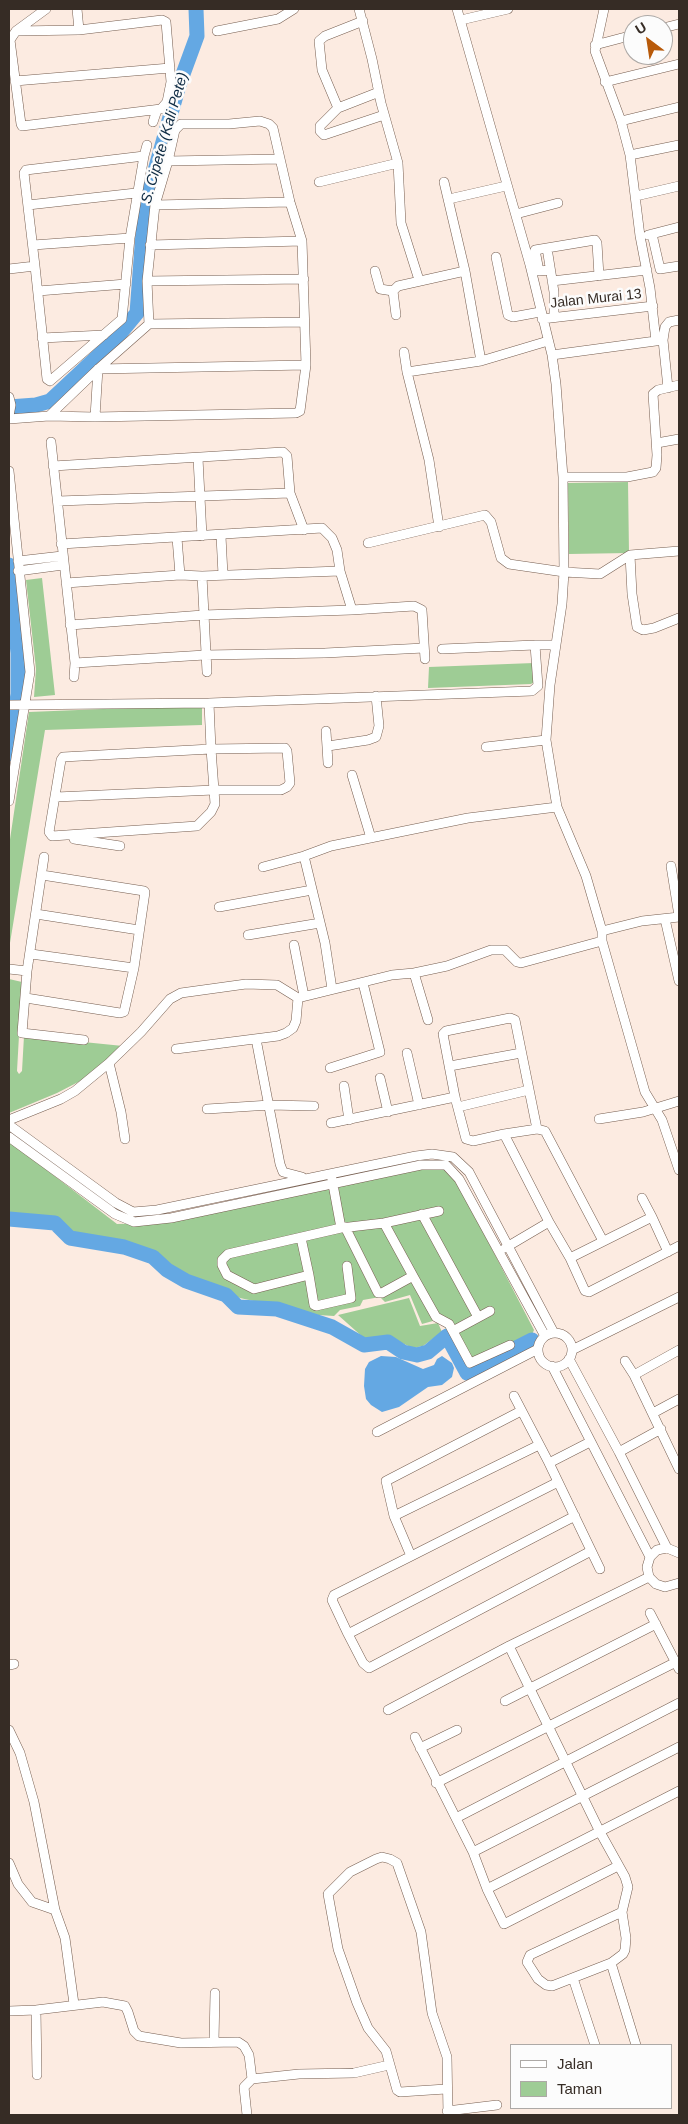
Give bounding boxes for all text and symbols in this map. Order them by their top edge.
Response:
north arrow [623,15,673,65]
text: U [632,19,649,37]
water label: S. Cipete (Kali Pete) [138,70,192,206]
street label: Jalan Murai 13 [549,286,643,312]
legend [510,2044,673,2109]
text: Jalan [557,2055,593,2072]
text: Taman [557,2080,602,2097]

